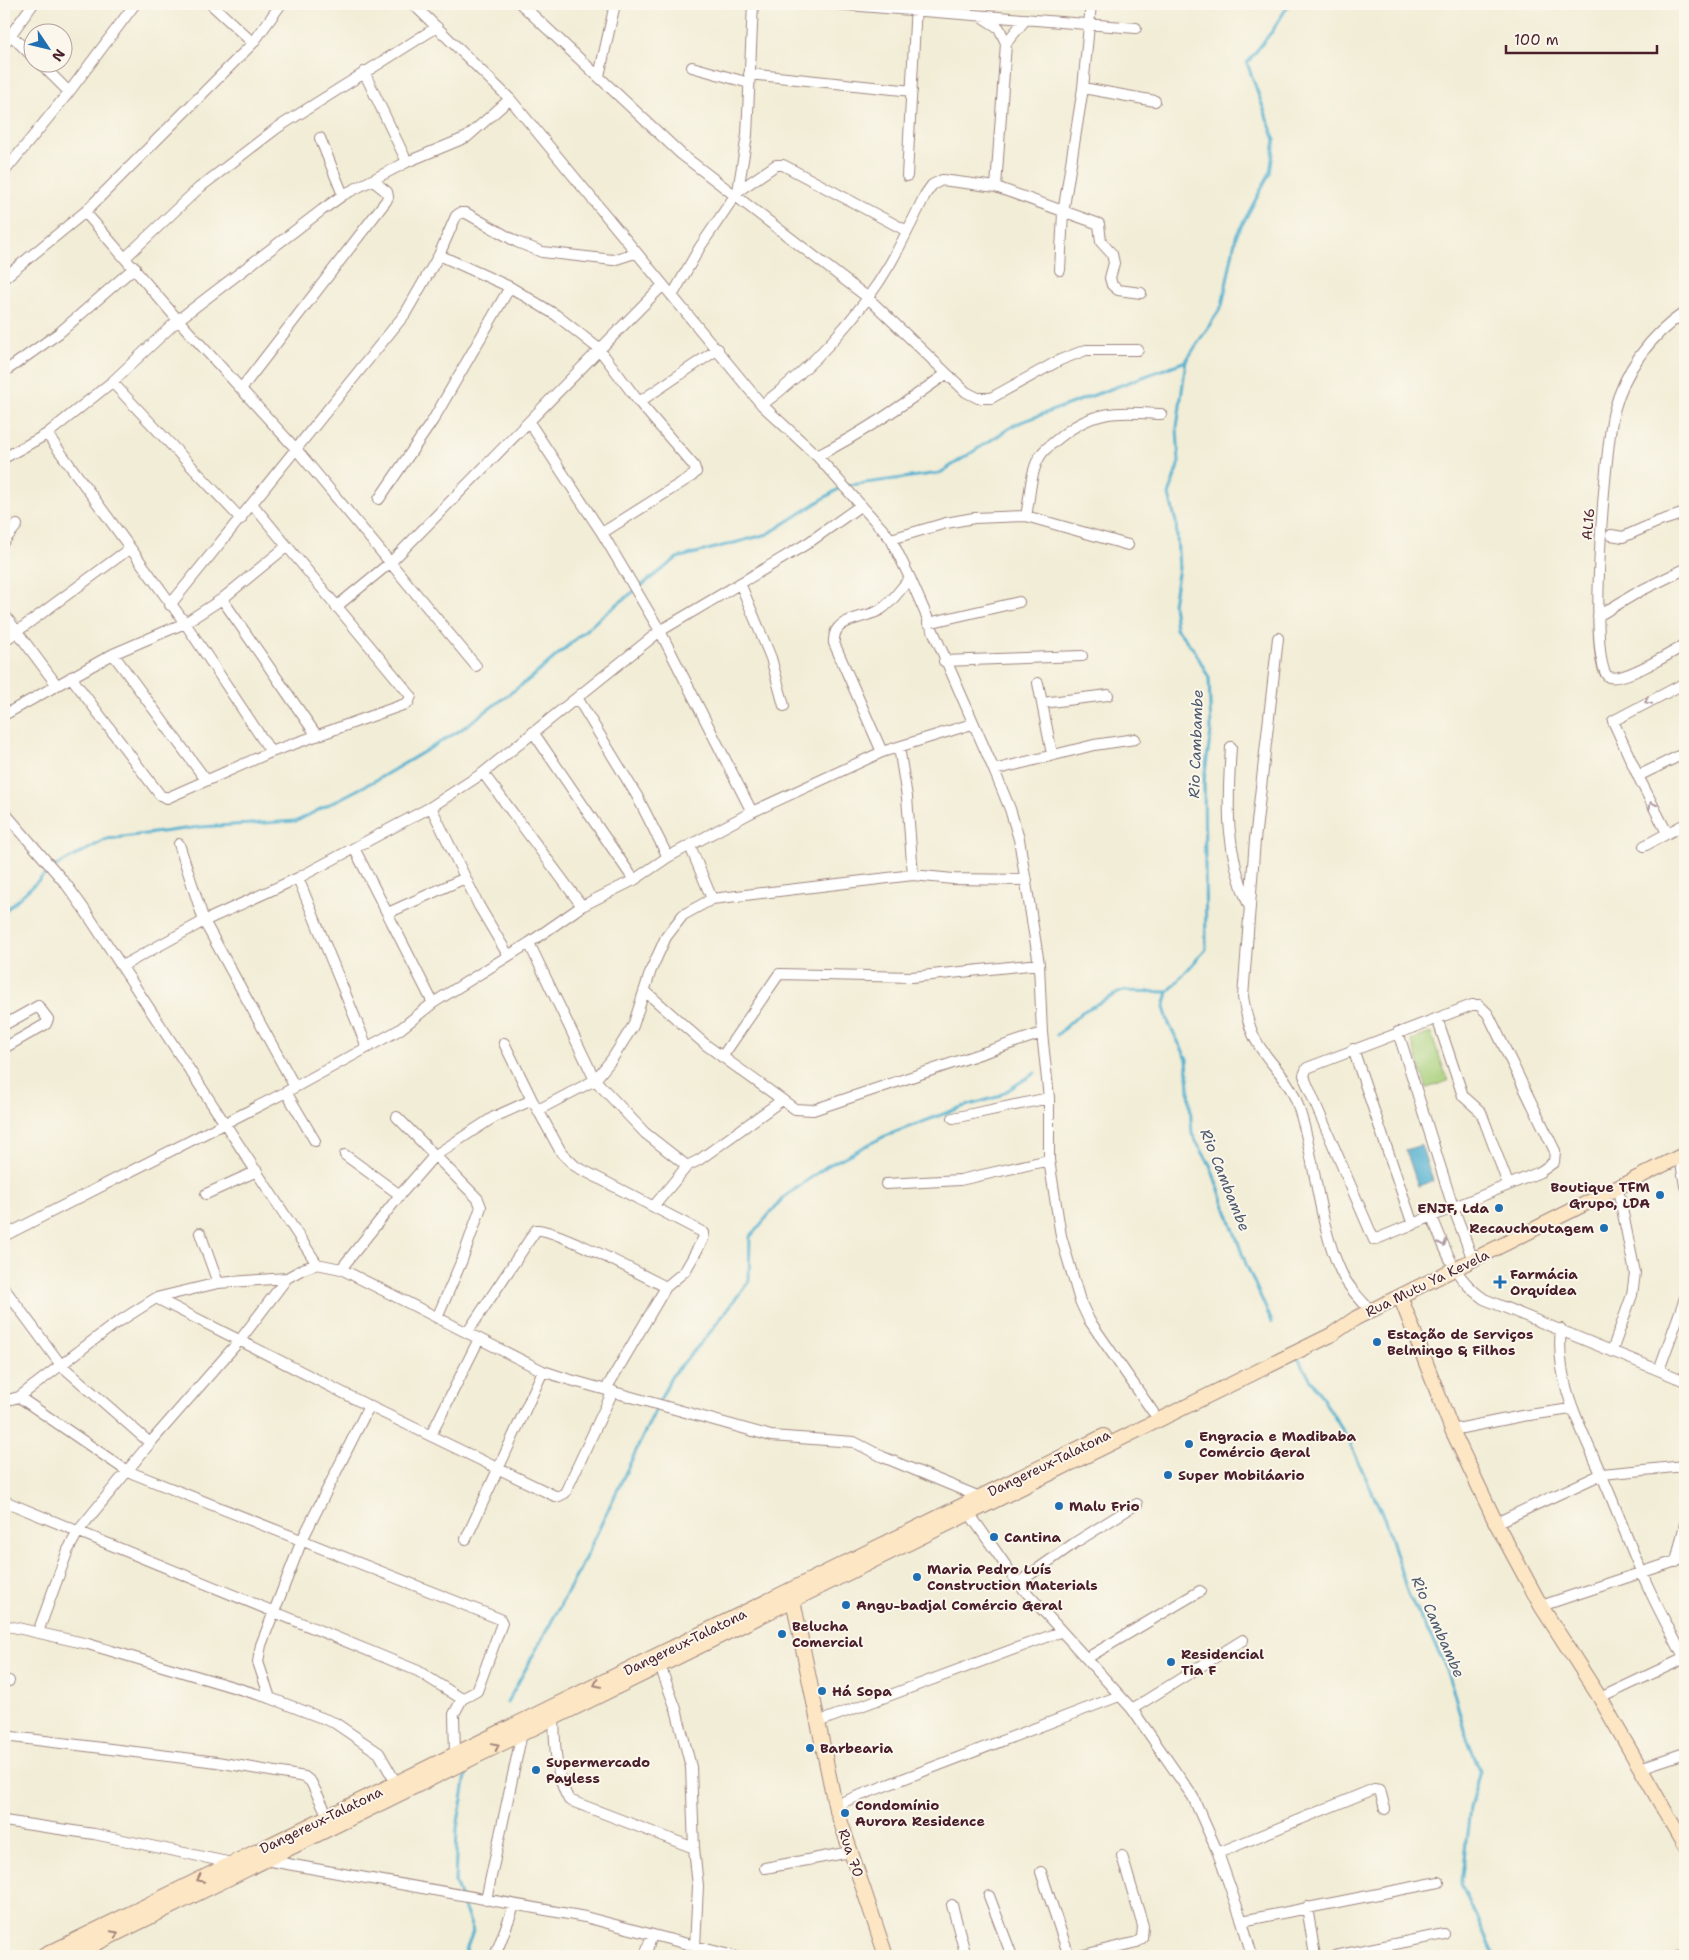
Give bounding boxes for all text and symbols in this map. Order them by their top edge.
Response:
north arrow [22,22,72,72]
scale bar [1506,22,1658,54]
text: 100 m [1514,30,1559,50]
text: N [48,46,69,65]
street label: AL16 [1578,507,1598,541]
water label: Rio Cambambe [1184,689,1208,799]
one-way arrow [1644,695,1653,705]
one-way arrow [1648,801,1658,810]
water label: Rio Cambambe [1195,1126,1255,1234]
place label: Boutique TFM Grupo, LDA [1551,1178,1651,1212]
marker: Boutique TFM Grupo, LDA [1654,1189,1666,1201]
place label: ENJF, Lda [1417,1199,1489,1217]
marker: ENJF, Lda [1493,1202,1505,1214]
place label: Recauchoutagem [1469,1219,1594,1237]
marker: Recauchoutagem [1598,1222,1610,1234]
one-way arrow [1437,1238,1448,1247]
street label: Rua Mutu Ya Kevela [1362,1245,1492,1321]
place label: Farmácia Orquídea [1510,1265,1578,1299]
marker: Farmácia Orquídea [1494,1276,1506,1288]
place label: Estação de Serviços Belmingo & Filhos [1387,1325,1533,1359]
marker: Estação de Serviços Belmingo & Filhos [1371,1336,1383,1348]
street label: Dangereux-Talatona [985,1425,1114,1501]
place label: Engracia e Madibaba Comércio Geral [1199,1427,1356,1461]
marker: Engracia e Madibaba Comércio Geral [1183,1438,1195,1450]
place label: Super Mobiláario [1178,1466,1305,1484]
marker: Super Mobiláario [1162,1469,1174,1481]
place label: Malu Frio [1069,1497,1140,1515]
marker: Malu Frio [1053,1500,1065,1512]
place label: Cantina [1004,1528,1061,1546]
marker: Cantina [988,1531,1000,1543]
place label: Maria Pedro Luís Construction Materials [927,1560,1098,1594]
marker: Maria Pedro Luís Construction Materials [911,1571,923,1583]
water label: Rio Cambambe [1407,1573,1469,1681]
place label: Angu-badjal Comércio Geral [856,1596,1063,1614]
marker: Angu-badjal Comércio Geral [840,1599,852,1611]
street label: Dangereux-Talatona [621,1604,750,1680]
place label: Belucha Comercial [792,1617,863,1651]
marker: Belucha Comercial [776,1628,788,1640]
place label: Residencial Tia F [1181,1645,1264,1679]
marker: Residencial Tia F [1165,1656,1177,1668]
one-way arrow [593,1678,602,1689]
place label: Há Sopa [832,1682,892,1700]
marker: Há Sopa [816,1685,828,1697]
place label: Barbearia [820,1739,893,1757]
one-way arrow [491,1742,500,1752]
marker: Barbearia [804,1742,816,1754]
place label: Supermercado Payless [546,1753,650,1787]
marker: Supermercado Payless [530,1764,542,1776]
street label: Dangereux-Talatona [257,1782,386,1858]
place label: Condomínio Aurora Residence [855,1796,985,1830]
marker: Condomínio Aurora Residence [839,1807,851,1819]
street label: Rua 70 [834,1826,868,1880]
one-way arrow [196,1873,205,1883]
one-way arrow [110,1930,119,1941]

